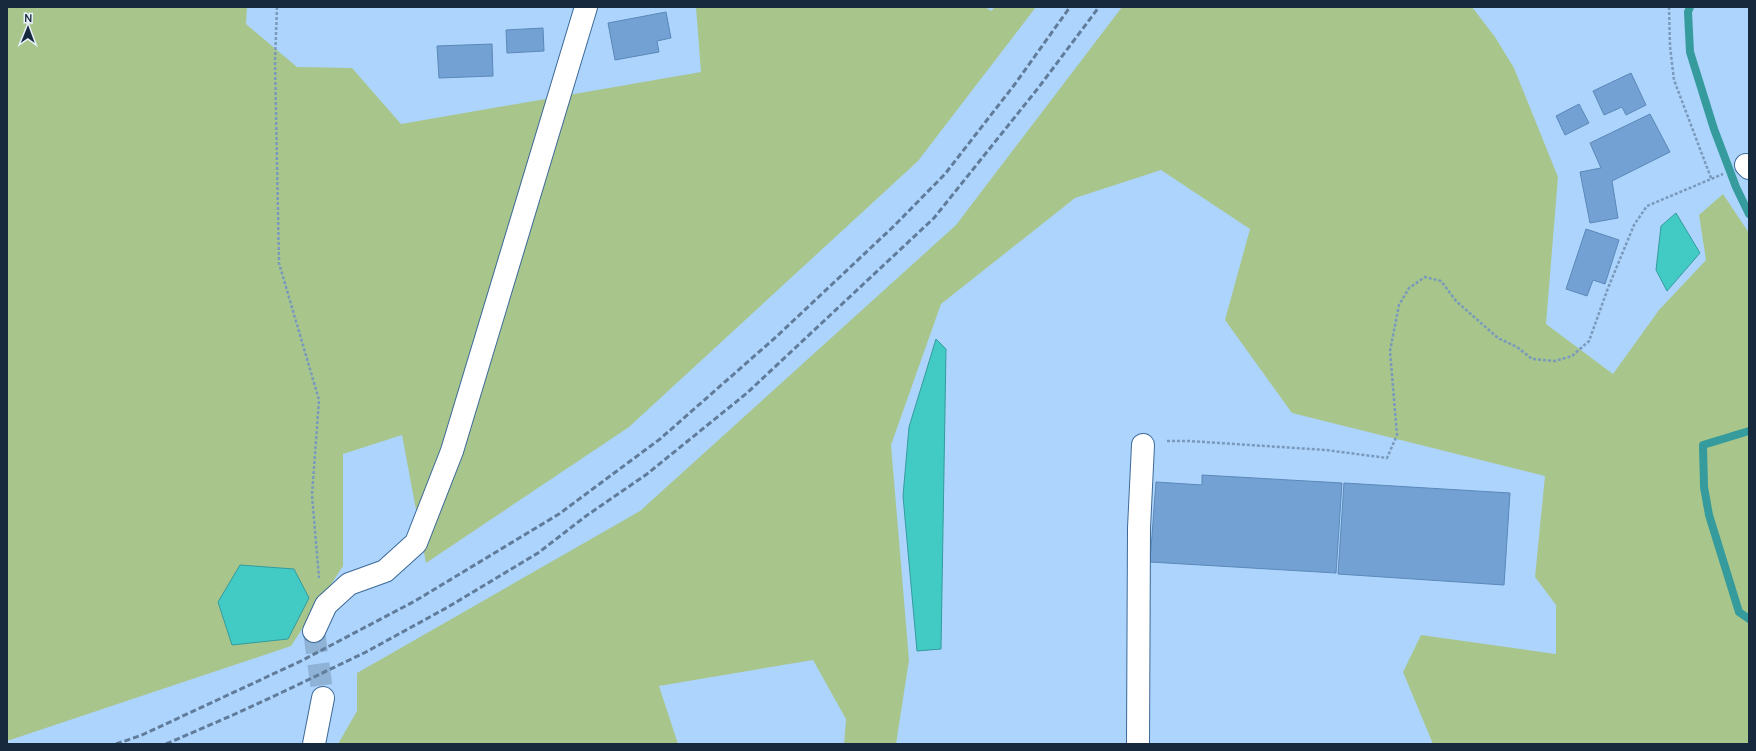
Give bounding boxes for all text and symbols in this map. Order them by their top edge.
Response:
north arrow [8,8,48,48]
text: N [24,10,32,25]

